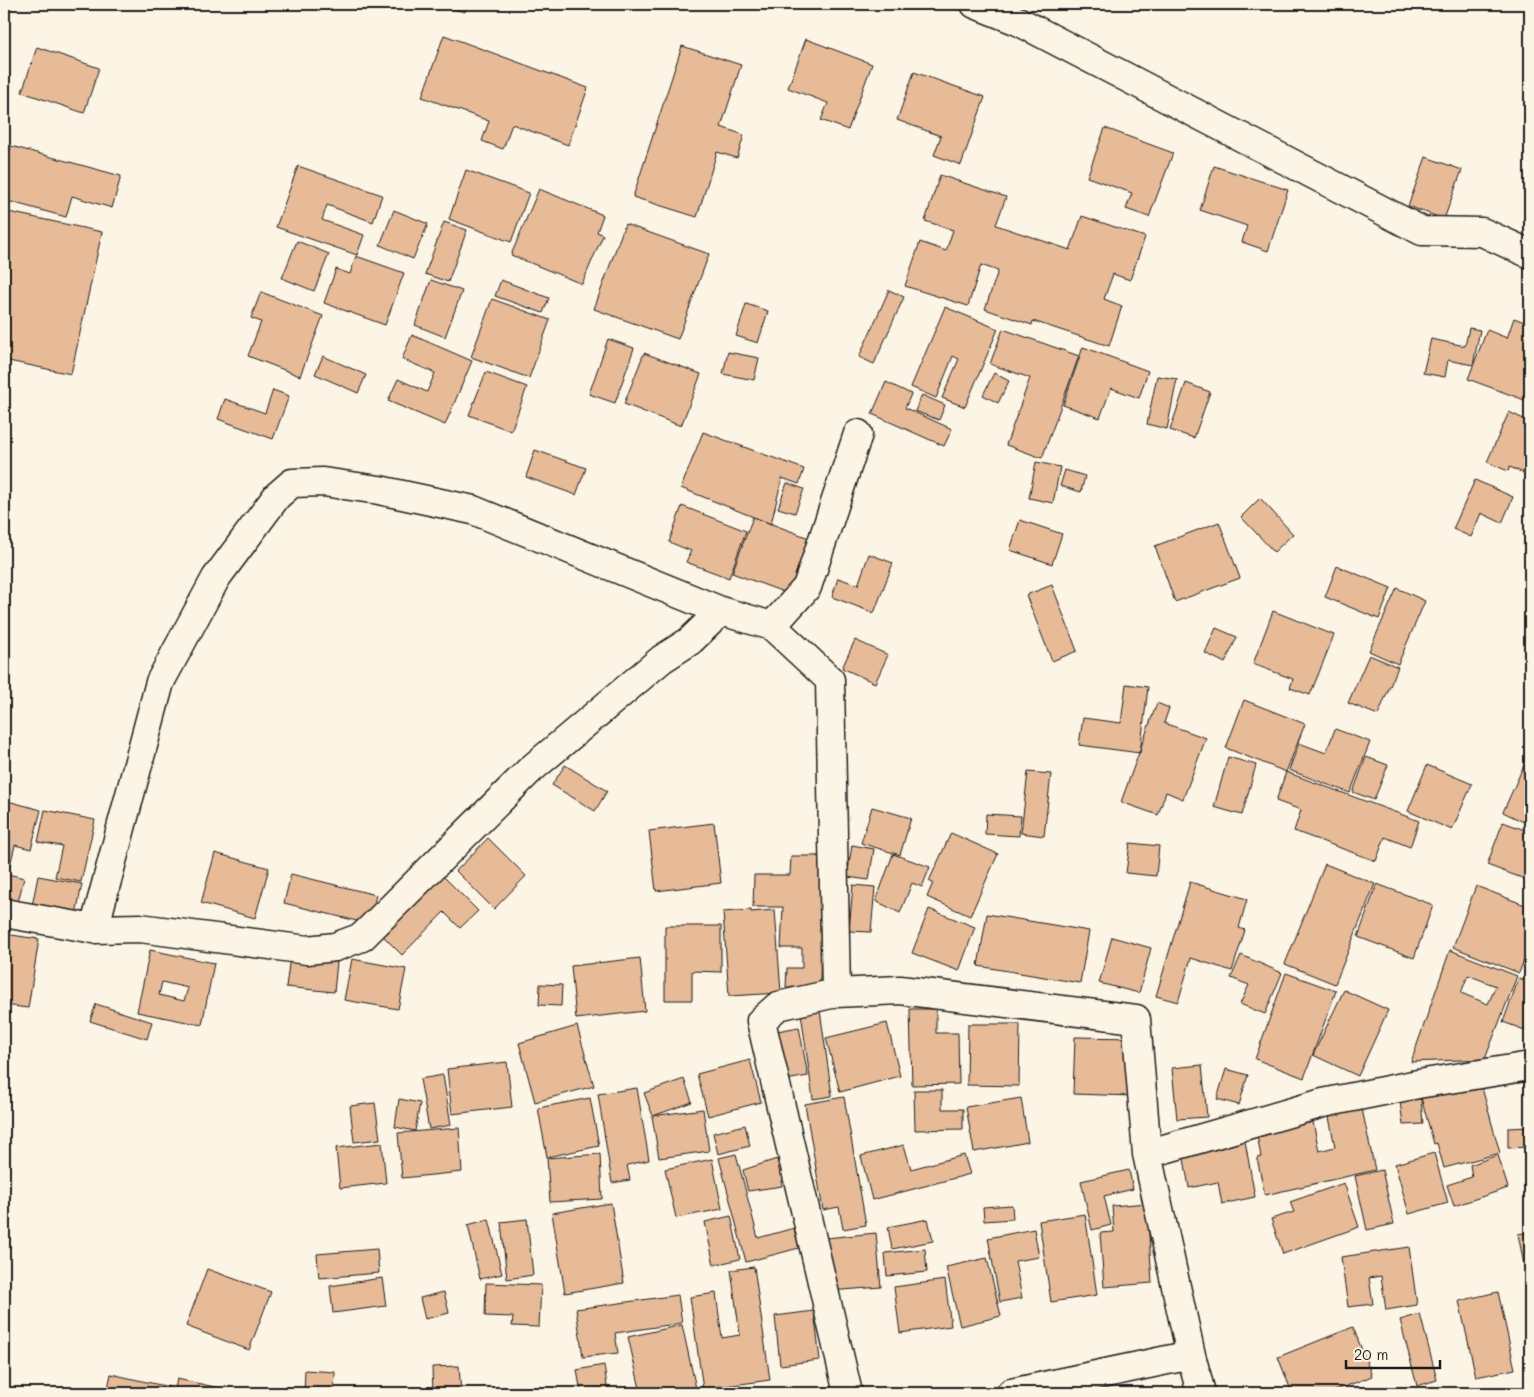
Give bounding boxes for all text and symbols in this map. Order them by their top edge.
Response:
scale bar [1346,1337,1440,1369]
text: 20 m [1354,1344,1388,1364]

